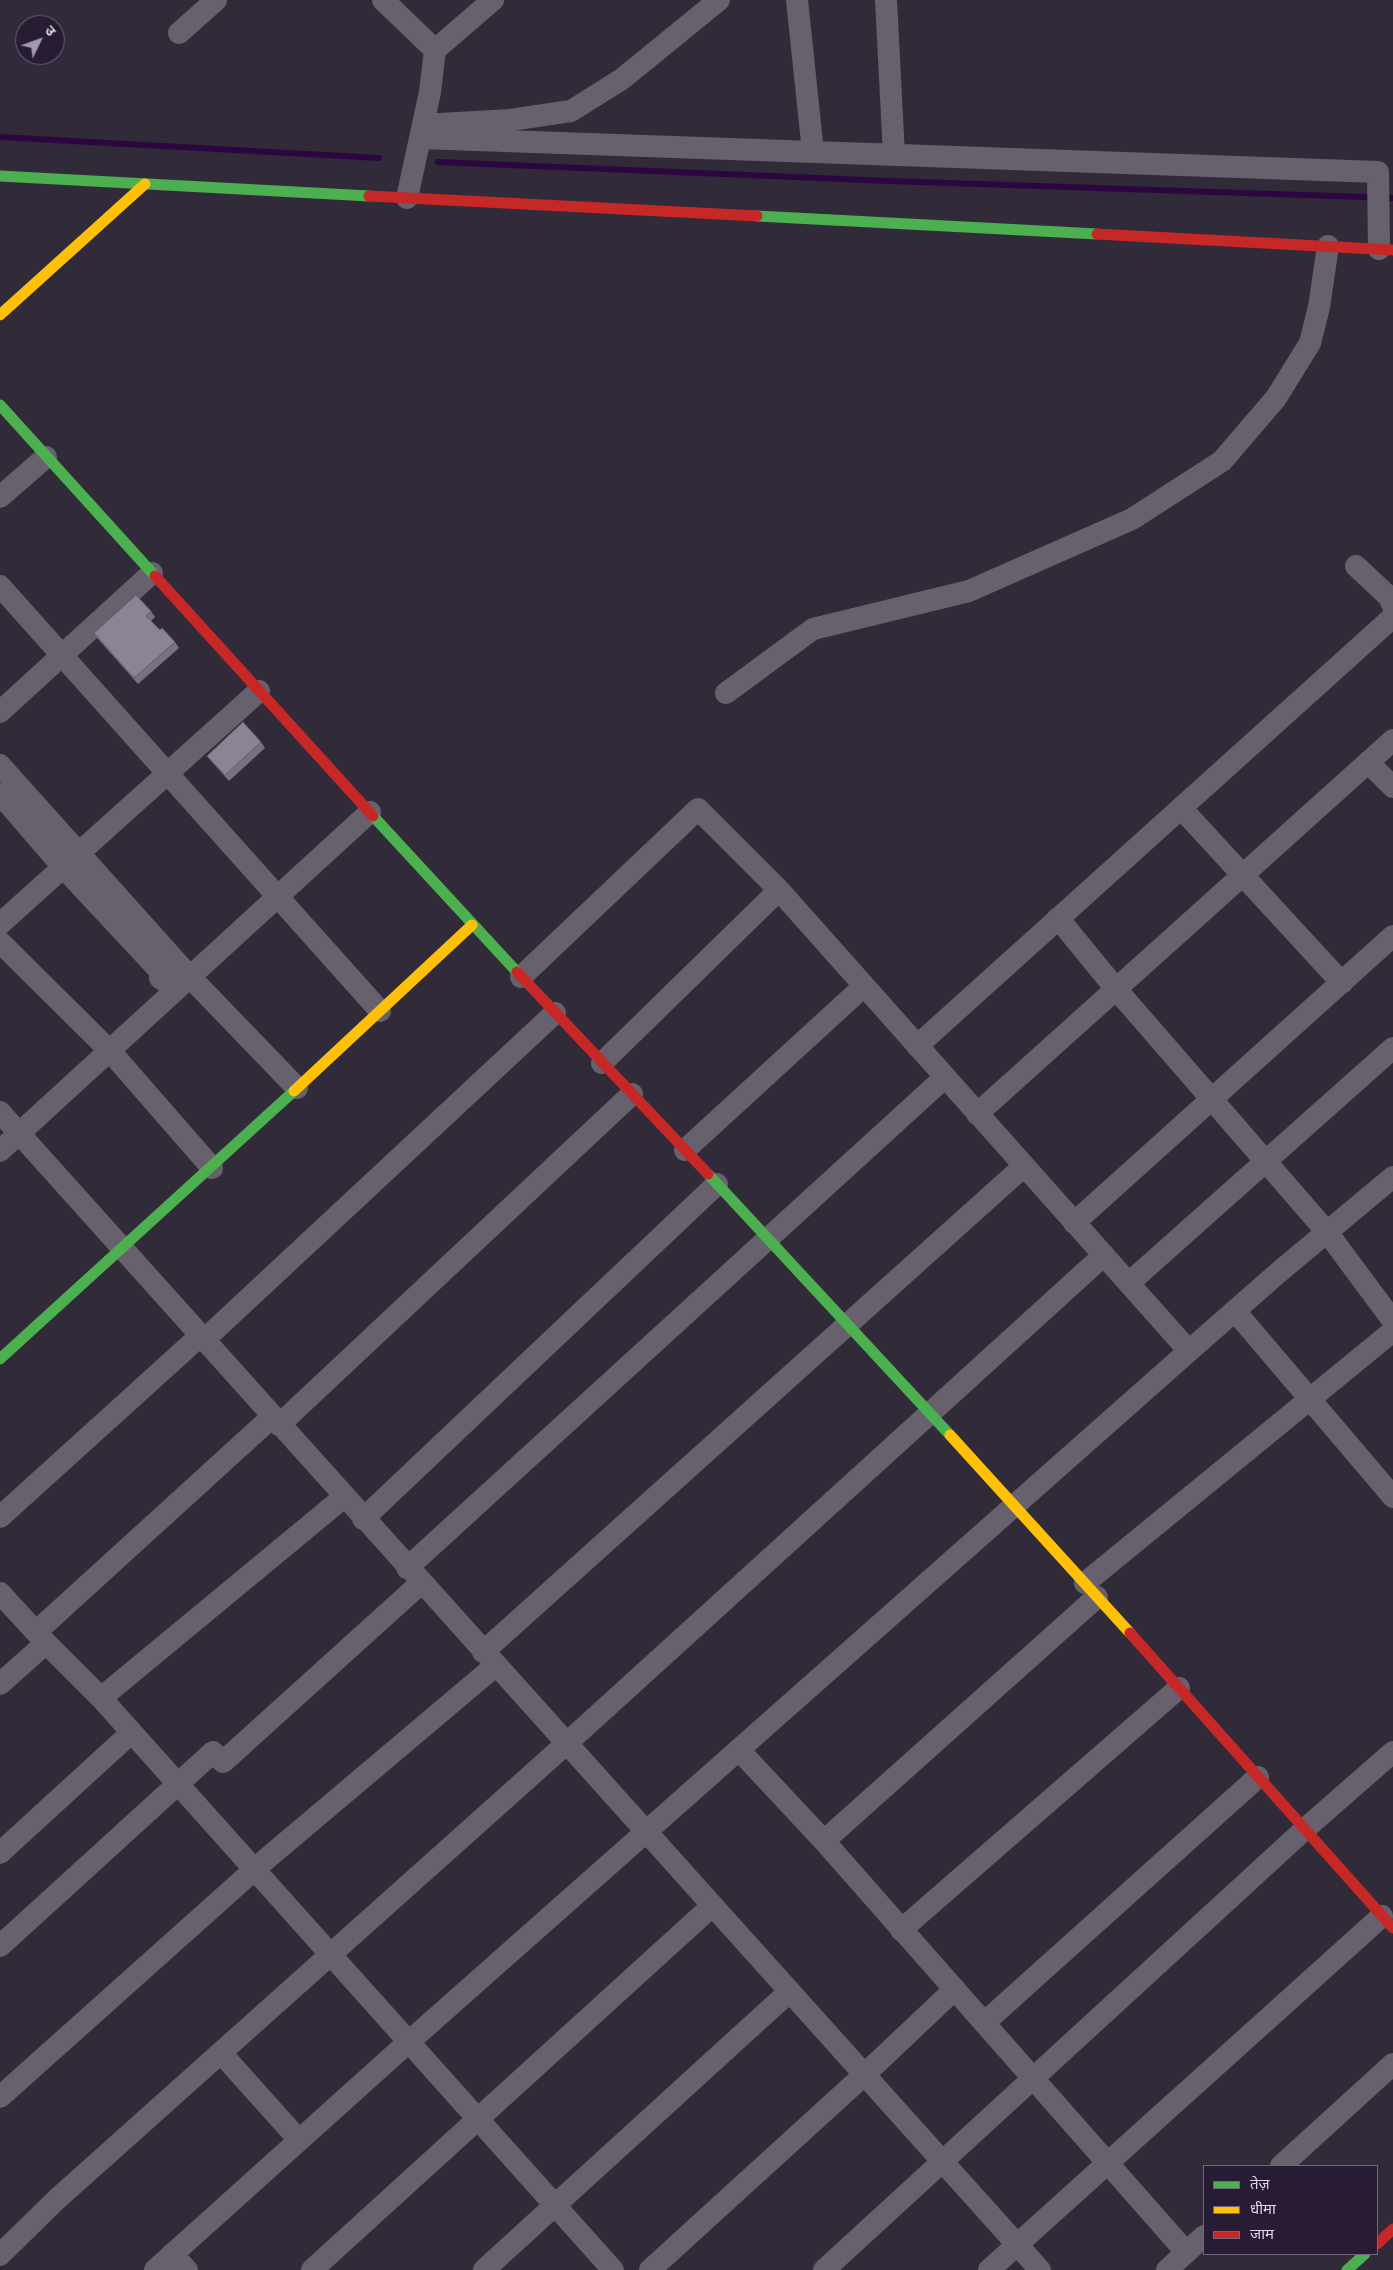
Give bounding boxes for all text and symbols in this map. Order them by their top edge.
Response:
north arrow [15,15,65,65]
text: उ [42,22,60,39]
legend [1203,2165,1378,2255]
text: तेज़ [1250,2174,1270,2192]
text: धीमा [1250,2199,1276,2217]
text: जाम [1250,2224,1274,2242]

